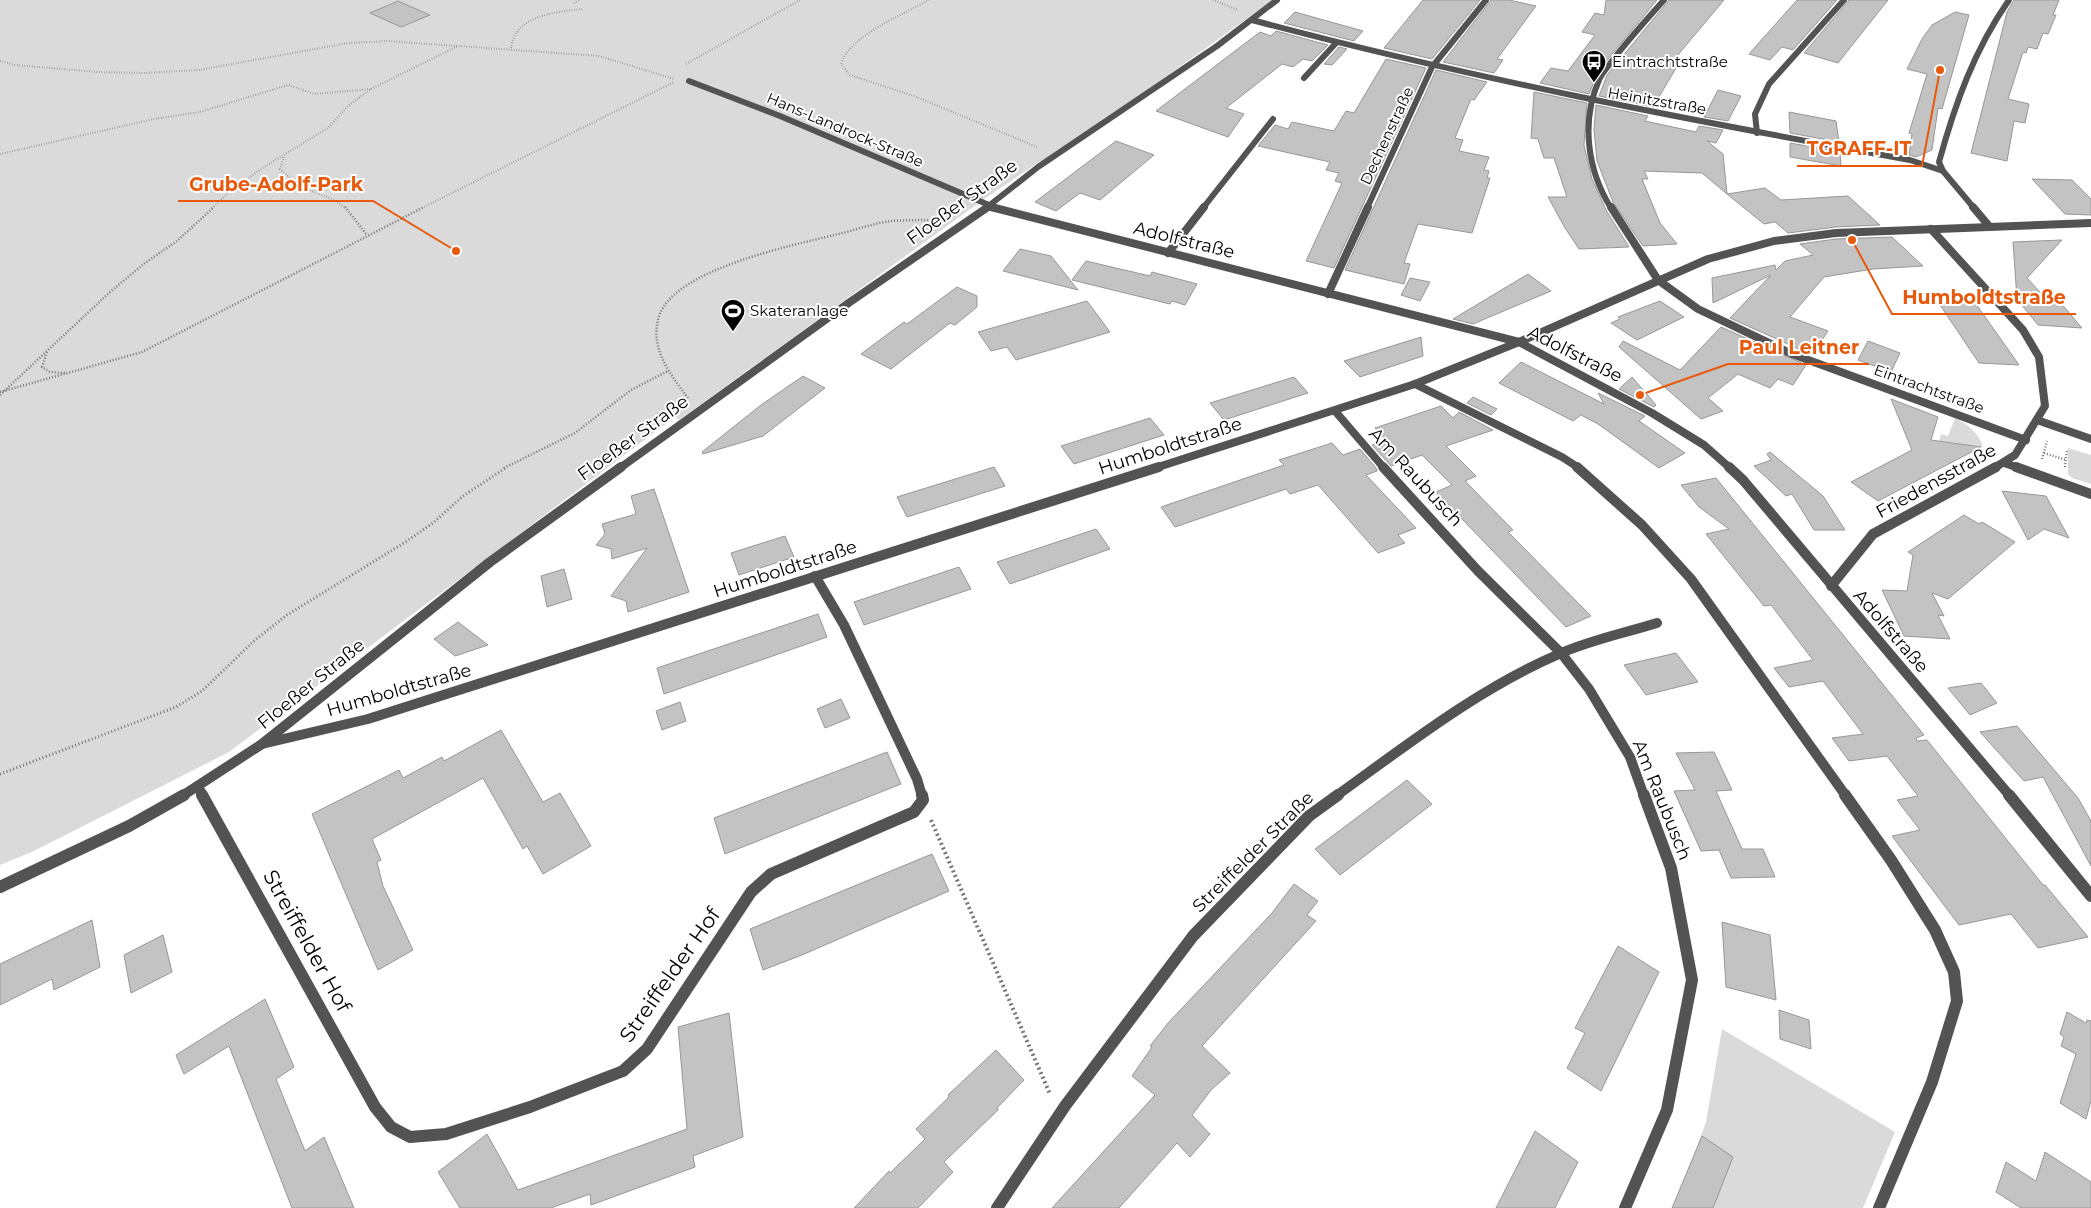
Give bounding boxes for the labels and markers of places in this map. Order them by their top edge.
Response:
bus stop icon: Eintrachtstraße [1581,49,1607,83]
place label: Eintrachtstraße [1612,52,1728,71]
callout: TGRAFF-IT [1797,132,1922,166]
callout: Grube-Adolf-Park [178,167,373,201]
callout: Humboldtstraße [1892,280,2076,314]
sports icon: Skateranlage [720,298,746,332]
place label: Skateranlage [750,301,848,320]
callout: Paul Leitner [1728,330,1869,364]

